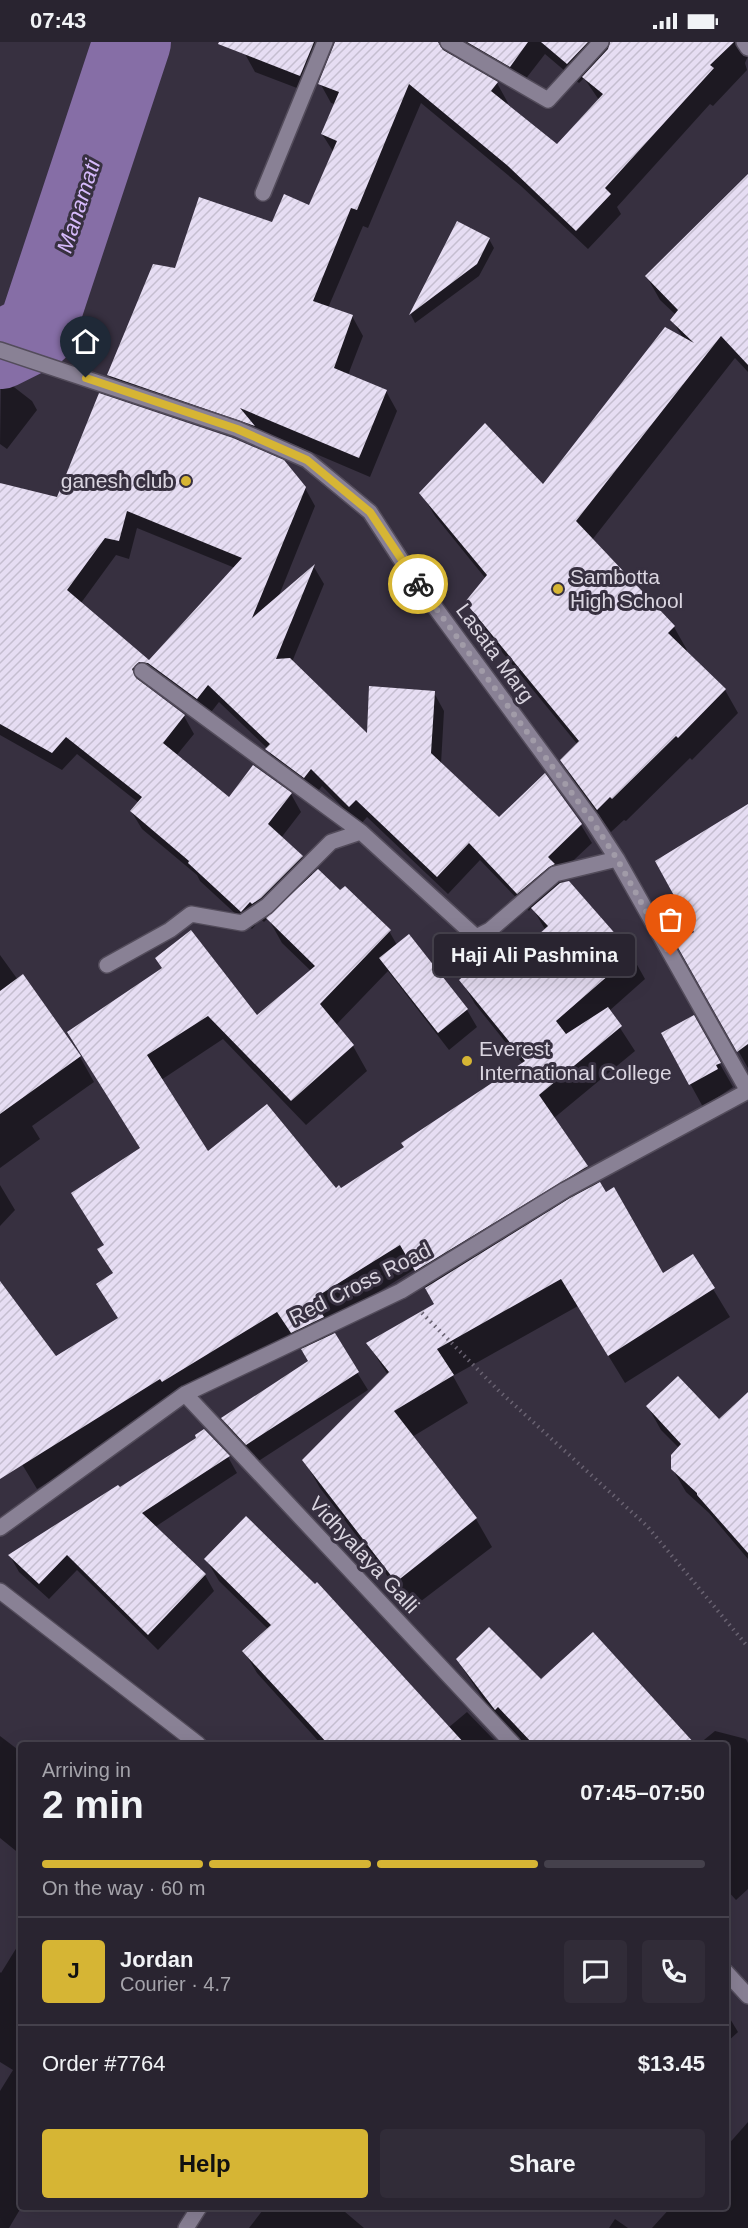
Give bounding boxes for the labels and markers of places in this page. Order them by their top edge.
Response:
pin [60,316,111,378]
place label: ganesh club [61,469,174,492]
marker: ganesh club [179,474,193,488]
place label: Sambotta High School [570,565,683,612]
marker: Sambotta High School [551,582,565,596]
pin [645,894,696,956]
callout: Haji Ali Pashmina [434,935,635,977]
place label: Everest International College [479,1037,672,1084]
marker: Everest International College [460,1054,474,1068]

